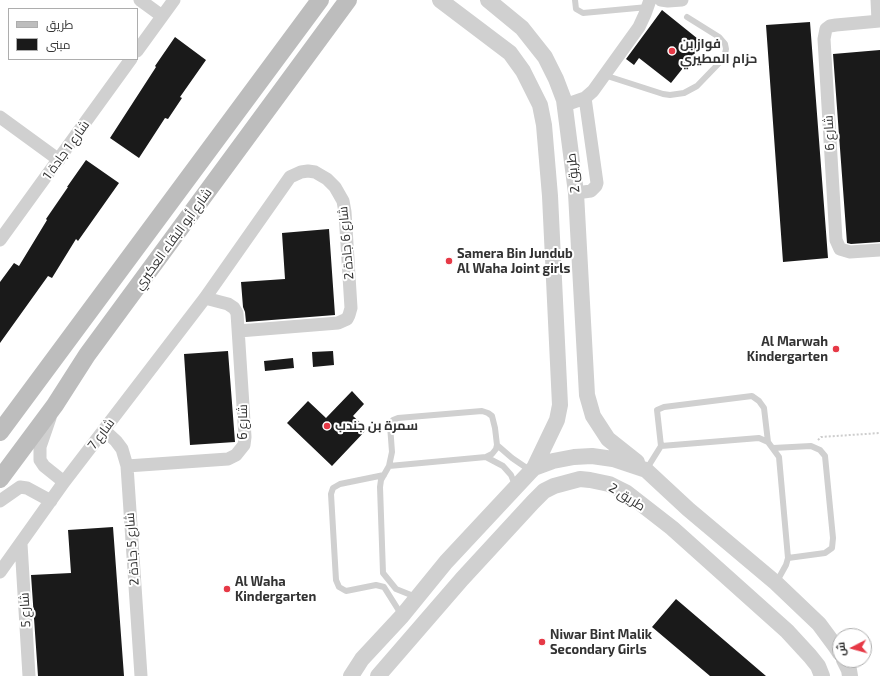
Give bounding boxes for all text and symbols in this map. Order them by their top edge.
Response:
legend [8,8,138,60]
text: طريق [46,17,73,31]
place label: فواز بن حزام المطيري [680,36,757,67]
text: مبنى [46,37,71,51]
marker: فواز بن حزام المطيري [667,46,677,56]
street label: شارع 6 [820,115,838,151]
street label: شارع 1 جادة 1 [39,117,93,183]
street label: طريق 2 [563,152,583,194]
street label: شارع أبو البقاء العكبري [131,185,215,293]
street label: شارع 6 جادة 2 [335,206,357,280]
place label: Samera Bin Jundub Al Waha Joint girls [457,246,573,277]
marker: Samera Bin Jundub Al Waha Joint girls [444,256,454,266]
place label: Al Marwah Kindergarten [747,334,828,365]
marker: Al Marwah Kindergarten [831,344,841,354]
street label: شارع 6 [235,404,251,440]
street label: شارع 7 [84,415,118,453]
place label: سمرة بن جندب [335,418,418,434]
marker: سمرة بن جندب [322,421,332,431]
street label: طريق 2 [606,480,648,514]
street label: شارع 5 جادة 2 [122,512,142,586]
place label: Al Waha Kindergarten [235,574,316,605]
marker: Al Waha Kindergarten [222,584,232,594]
street label: شارع 5 [16,592,34,628]
place label: Niwar Bint Malik Secondary Girls [550,627,652,658]
north arrow [832,628,872,668]
marker: Niwar Bint Malik Secondary Girls [537,637,547,647]
text: ش [833,641,848,657]

